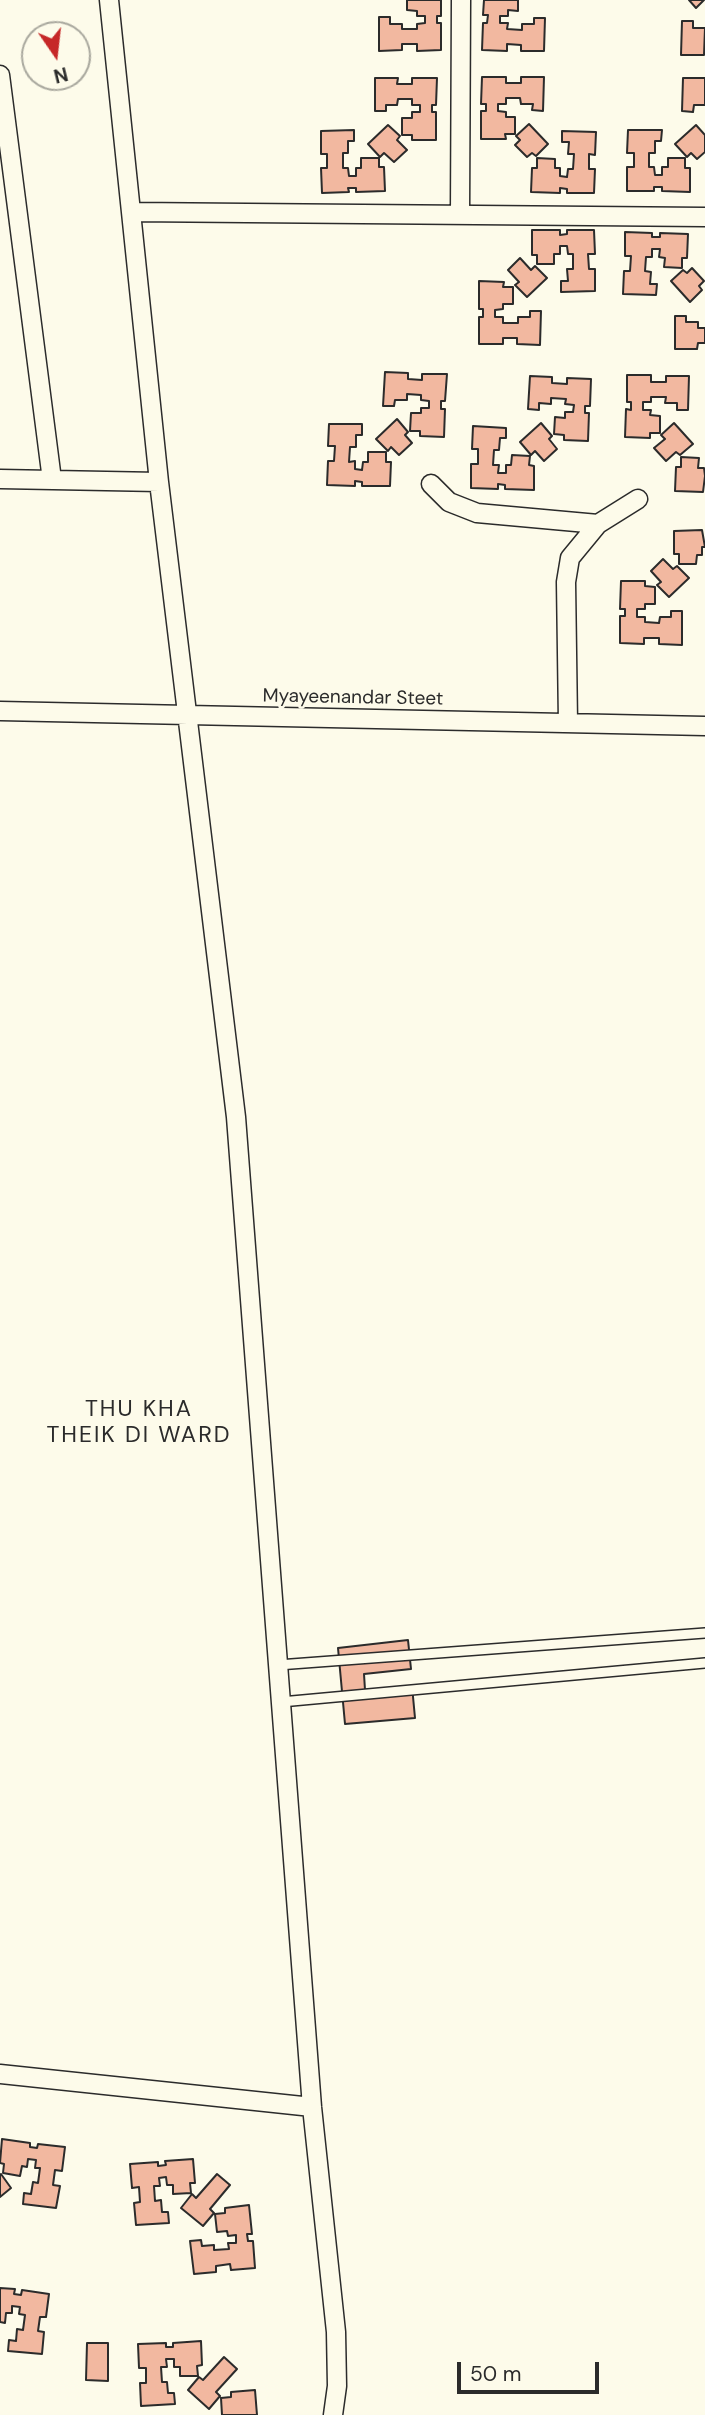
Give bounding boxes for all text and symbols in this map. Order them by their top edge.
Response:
north arrow [21,21,91,91]
text: N [51,61,70,89]
street label: Myayeenandar Steet [262,685,444,711]
district label: THU KHA THEIK DI WARD [48,1396,230,1450]
scale bar [460,2348,602,2392]
text: 50 m [470,2360,521,2388]

